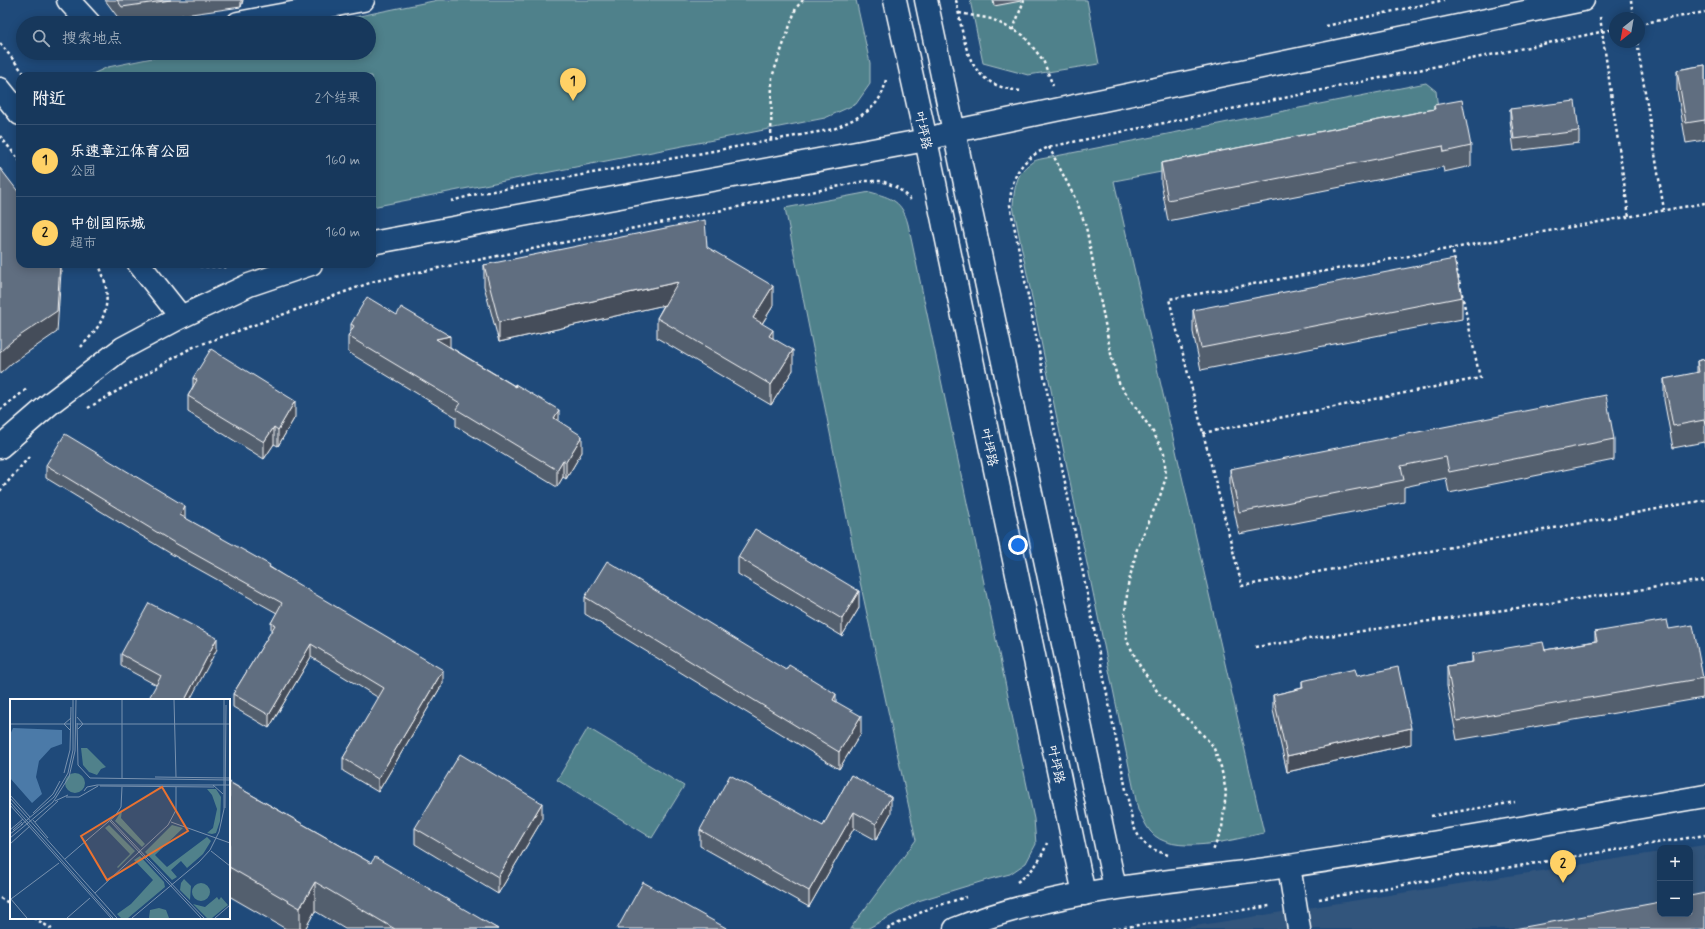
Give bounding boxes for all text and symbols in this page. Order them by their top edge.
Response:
north arrow [1609,12,1645,48]
search box [16,16,376,60]
icon: search [30,27,52,49]
text: 搜索地点 [62,29,122,49]
pin: 1 [560,68,586,101]
text: 附近 [32,88,66,110]
text: 2个结果 [315,90,360,107]
street label: 叶坪路 [910,109,935,151]
text: 乐速章江体育公园 [70,142,190,162]
text: 1 [42,152,48,169]
text: 160 m [325,152,360,169]
text: 公园 [70,163,96,180]
text: 中创国际城 [70,214,145,234]
text: 2 [42,224,48,241]
text: 160 m [325,224,360,241]
text: 超市 [70,235,96,252]
street label: 叶坪路 [976,426,1001,468]
your location [1008,535,1028,555]
inset map [10,699,230,919]
street label: 叶坪路 [1043,743,1068,785]
map controls [1657,845,1693,917]
button: + [1657,845,1693,881]
pin: 2 [1550,850,1576,883]
button: − [1657,881,1693,917]

